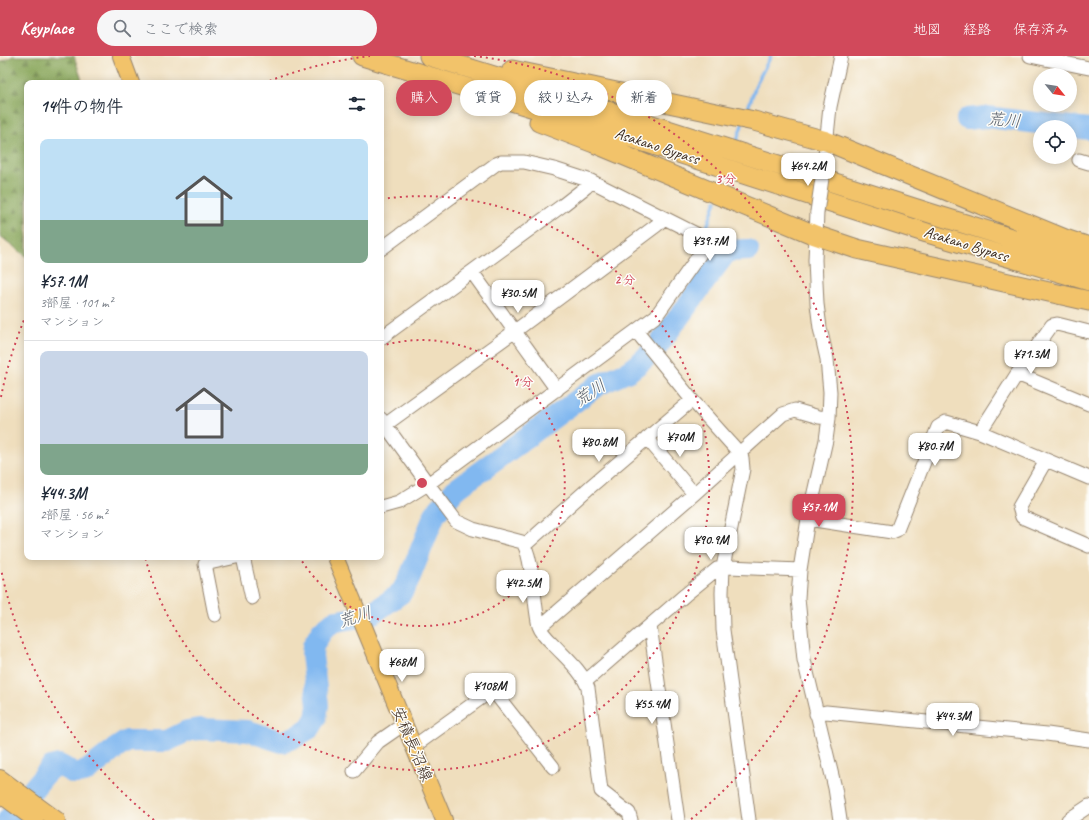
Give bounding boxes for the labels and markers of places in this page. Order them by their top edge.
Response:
pin: ¥64.2M [775,153,841,187]
pin: ¥39.7M [677,228,743,262]
pin: ¥30.5M [485,280,551,314]
pin: ¥71.3M [998,341,1064,375]
pin: ¥70M [656,424,704,458]
pin: ¥80.8M [566,429,632,463]
pin: ¥80.7M [902,433,968,467]
centre of rings [415,476,429,490]
pin: ¥57.1M [786,494,852,528]
pin: ¥90.9M [678,527,744,561]
pin: ¥42.5M [490,570,556,604]
pin: ¥68M [378,649,426,683]
pin: ¥108M [462,673,518,707]
pin: ¥55.4M [619,691,685,725]
pin: ¥44.3M [920,703,986,737]

